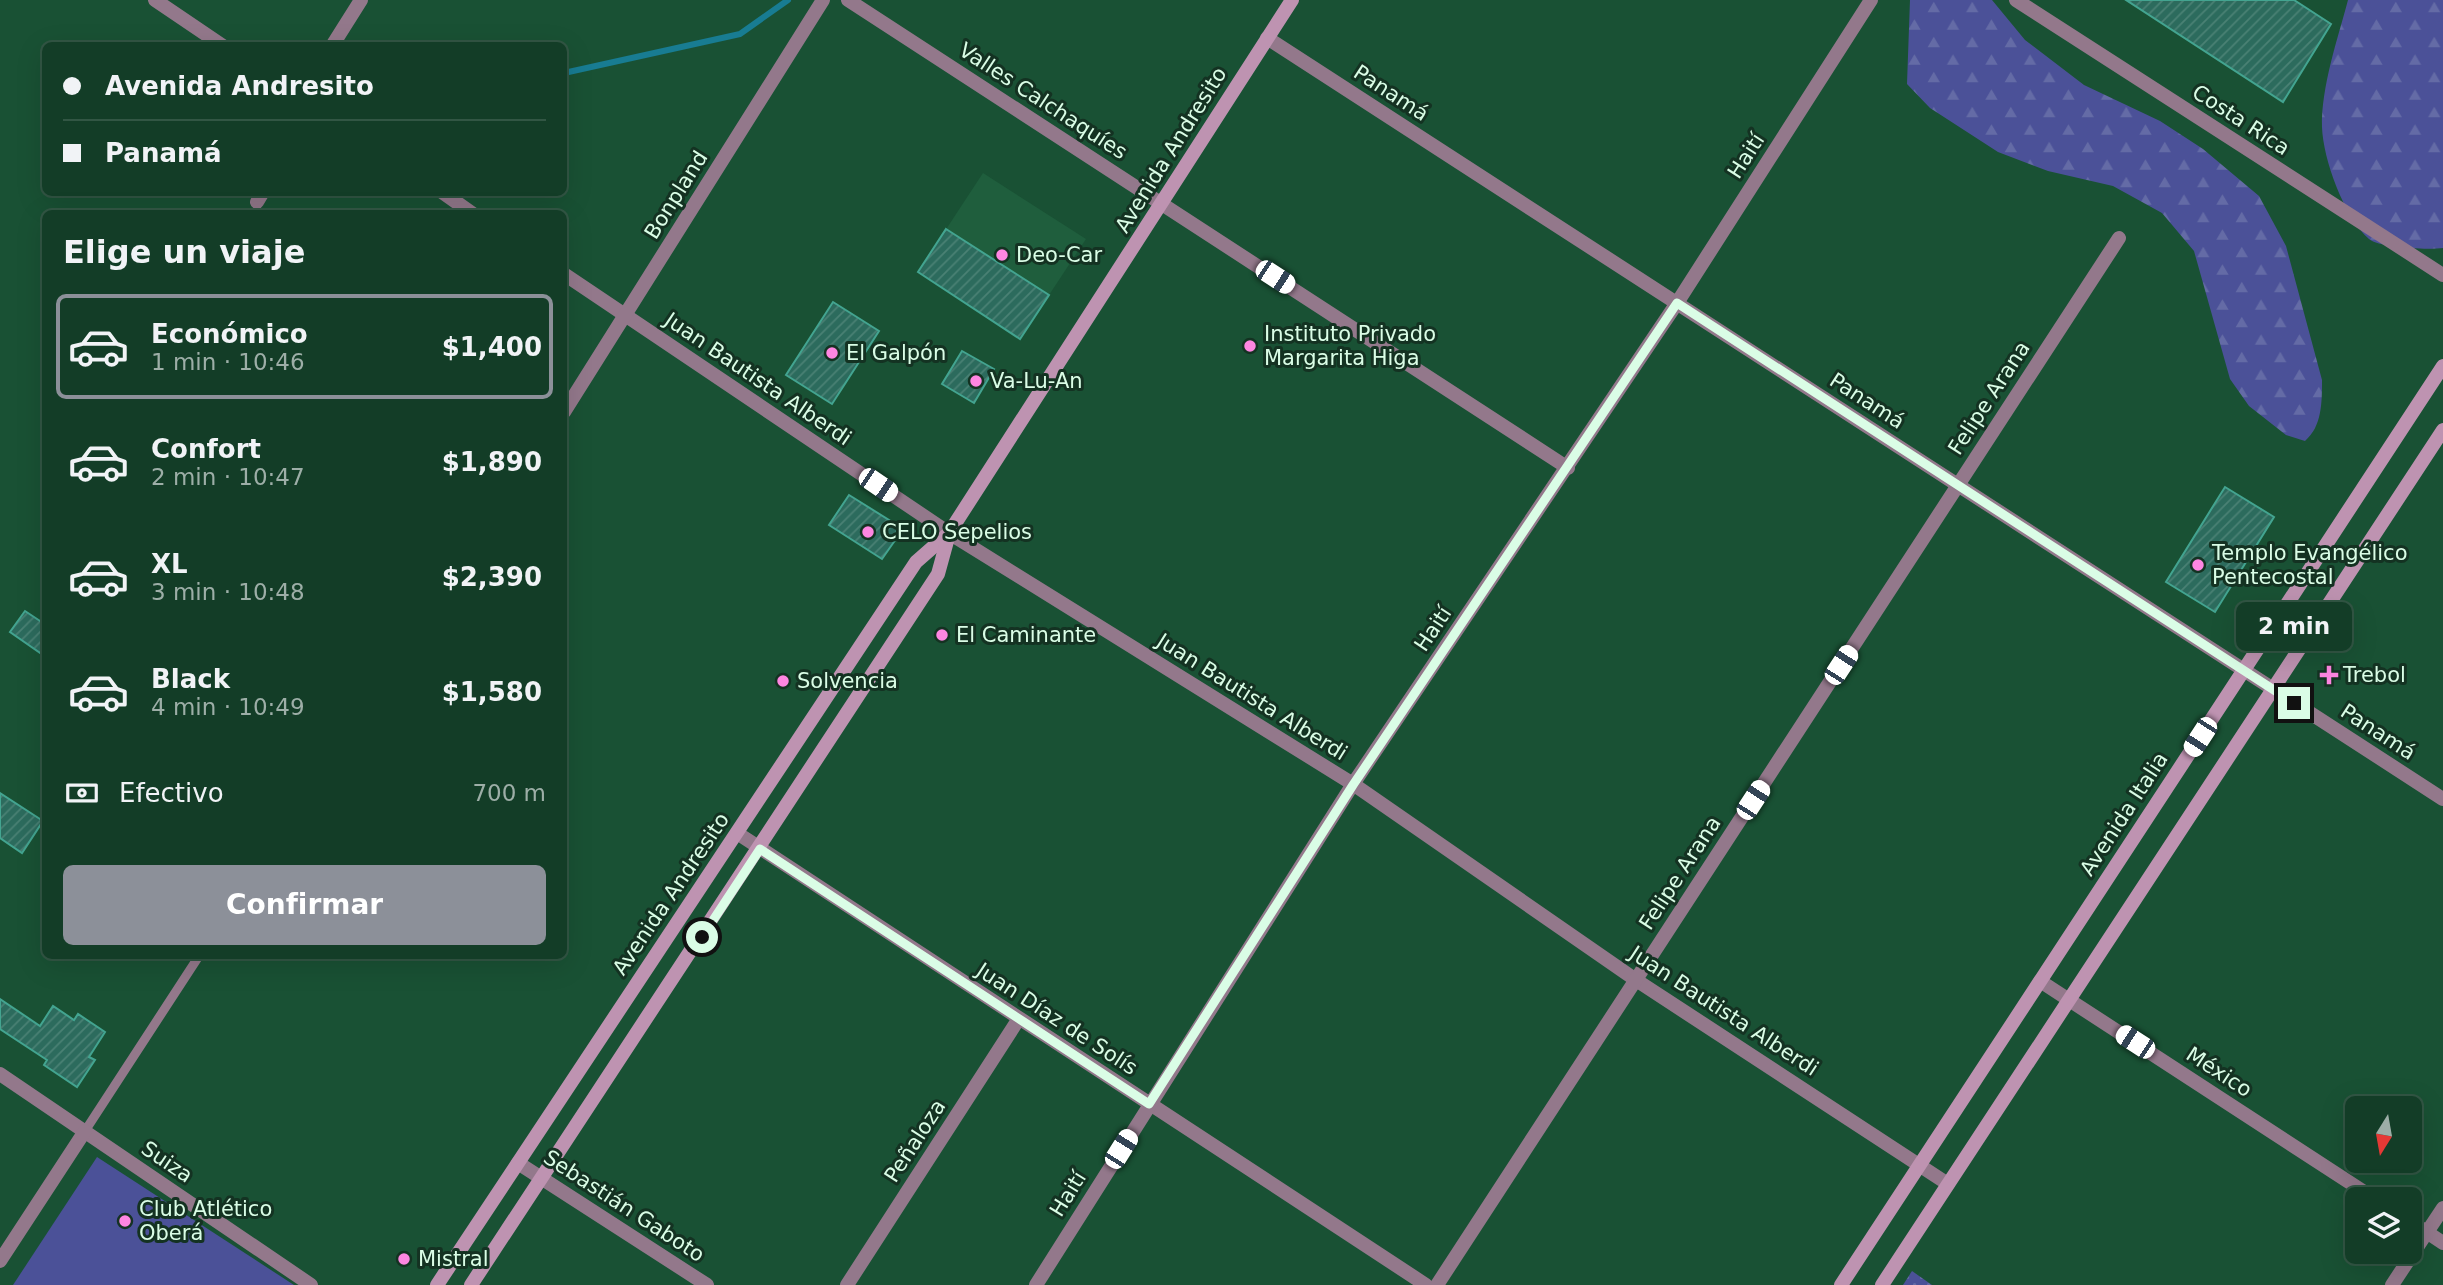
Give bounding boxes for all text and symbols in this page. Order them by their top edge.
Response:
street label: Valles Calchaquíes [955,38,1131,164]
street label: Panamá [1349,60,1433,126]
street label: Avenida Andresito [1110,63,1232,237]
text: Avenida Andresito [105,71,374,101]
street label: Costa Rica [2188,80,2294,160]
street label: Haití [1723,128,1770,183]
text: Panamá [105,138,222,168]
street label: Bonpland [640,147,712,243]
text: Elige un viaje [63,233,305,271]
place label: Deo-Car [1016,243,1102,267]
marker: Deo-Car [994,247,1010,263]
car [1252,257,1299,297]
street label: Juan Bautista Alberdi [659,307,856,450]
icon: car [67,315,130,378]
text: Económico [151,319,308,349]
place label: Instituto Privado Margarita Higa [1264,322,1436,370]
text: $1,400 [442,332,542,362]
street label: Felipe Arana [1943,337,2035,459]
marker: Instituto Privado Margarita Higa [1242,338,1258,354]
place label: El Galpón [846,341,946,365]
marker: El Galpón [824,345,840,361]
text: 1 min · 10:46 [151,349,305,375]
street label: Panamá [1825,368,1909,434]
place label: Va-Lu-An [990,369,1083,393]
marker: Va-Lu-An [968,373,984,389]
icon: car [67,430,130,493]
text: Confort [151,434,261,464]
text: $1,890 [442,447,542,477]
text: 2 min · 10:47 [151,464,305,490]
car [855,465,902,505]
place label: CELO Sepelios [882,520,1032,544]
marker: CELO Sepelios [860,524,876,540]
place label: Templo Evangélico Pentecostal [2211,541,2408,589]
icon: car [67,545,130,608]
text: XL [151,549,188,579]
marker: Templo Evangélico Pentecostal [2190,557,2206,573]
text: $2,390 [442,562,542,592]
text: 3 min · 10:48 [151,579,305,605]
street label: Haití [1409,601,1457,656]
callout: 2 min [2236,602,2352,650]
text: 2 min [2258,613,2330,639]
place label: El Caminante [956,623,1096,647]
marker: El Caminante [934,627,950,643]
street label: Juan Bautista Alberdi [1151,628,1351,765]
car [1821,642,1862,688]
icon: car [67,660,130,723]
place label: Trebol [2342,663,2406,687]
text: Black [151,664,230,694]
marker: Trebol [2321,667,2337,683]
place label: Solvencia [797,669,898,693]
marker: Solvencia [775,673,791,689]
text: $1,580 [442,677,542,707]
route end [2278,687,2310,719]
text: 4 min · 10:49 [151,694,305,720]
street label: Panamá [2336,699,2420,765]
car [2180,714,2221,760]
street label: Avenida Italia [2075,748,2173,880]
icon: cash [63,774,101,812]
car [1733,777,1774,823]
text: Efectivo [119,778,224,808]
text: 700 m [472,780,546,806]
street label: Avenida Andresito [608,808,734,980]
street label: Felipe Arana [1634,812,1726,934]
button: Confirmar [63,865,546,945]
route start [686,921,718,953]
street label: Juan Bautista Alberdi [1624,940,1823,1081]
street label: Juan Díaz de Solís [971,957,1142,1080]
car [2112,1022,2159,1062]
street label: México [2182,1042,2256,1102]
street label: Peñaloza [879,1095,951,1187]
north arrow [2345,1096,2422,1172]
map controls [2345,1096,2422,1264]
car [1101,1126,1142,1172]
street label: Suiza [137,1136,197,1188]
street label: Sebastián Gaboto [539,1145,709,1267]
street label: Haití [1045,1166,1092,1221]
button: layers [2345,1187,2422,1264]
place label: Club Atlético Oberá [139,1197,272,1245]
marker: Club Atlético Oberá [117,1213,133,1229]
place label: Mistral [418,1247,488,1271]
marker: Mistral [396,1251,412,1267]

